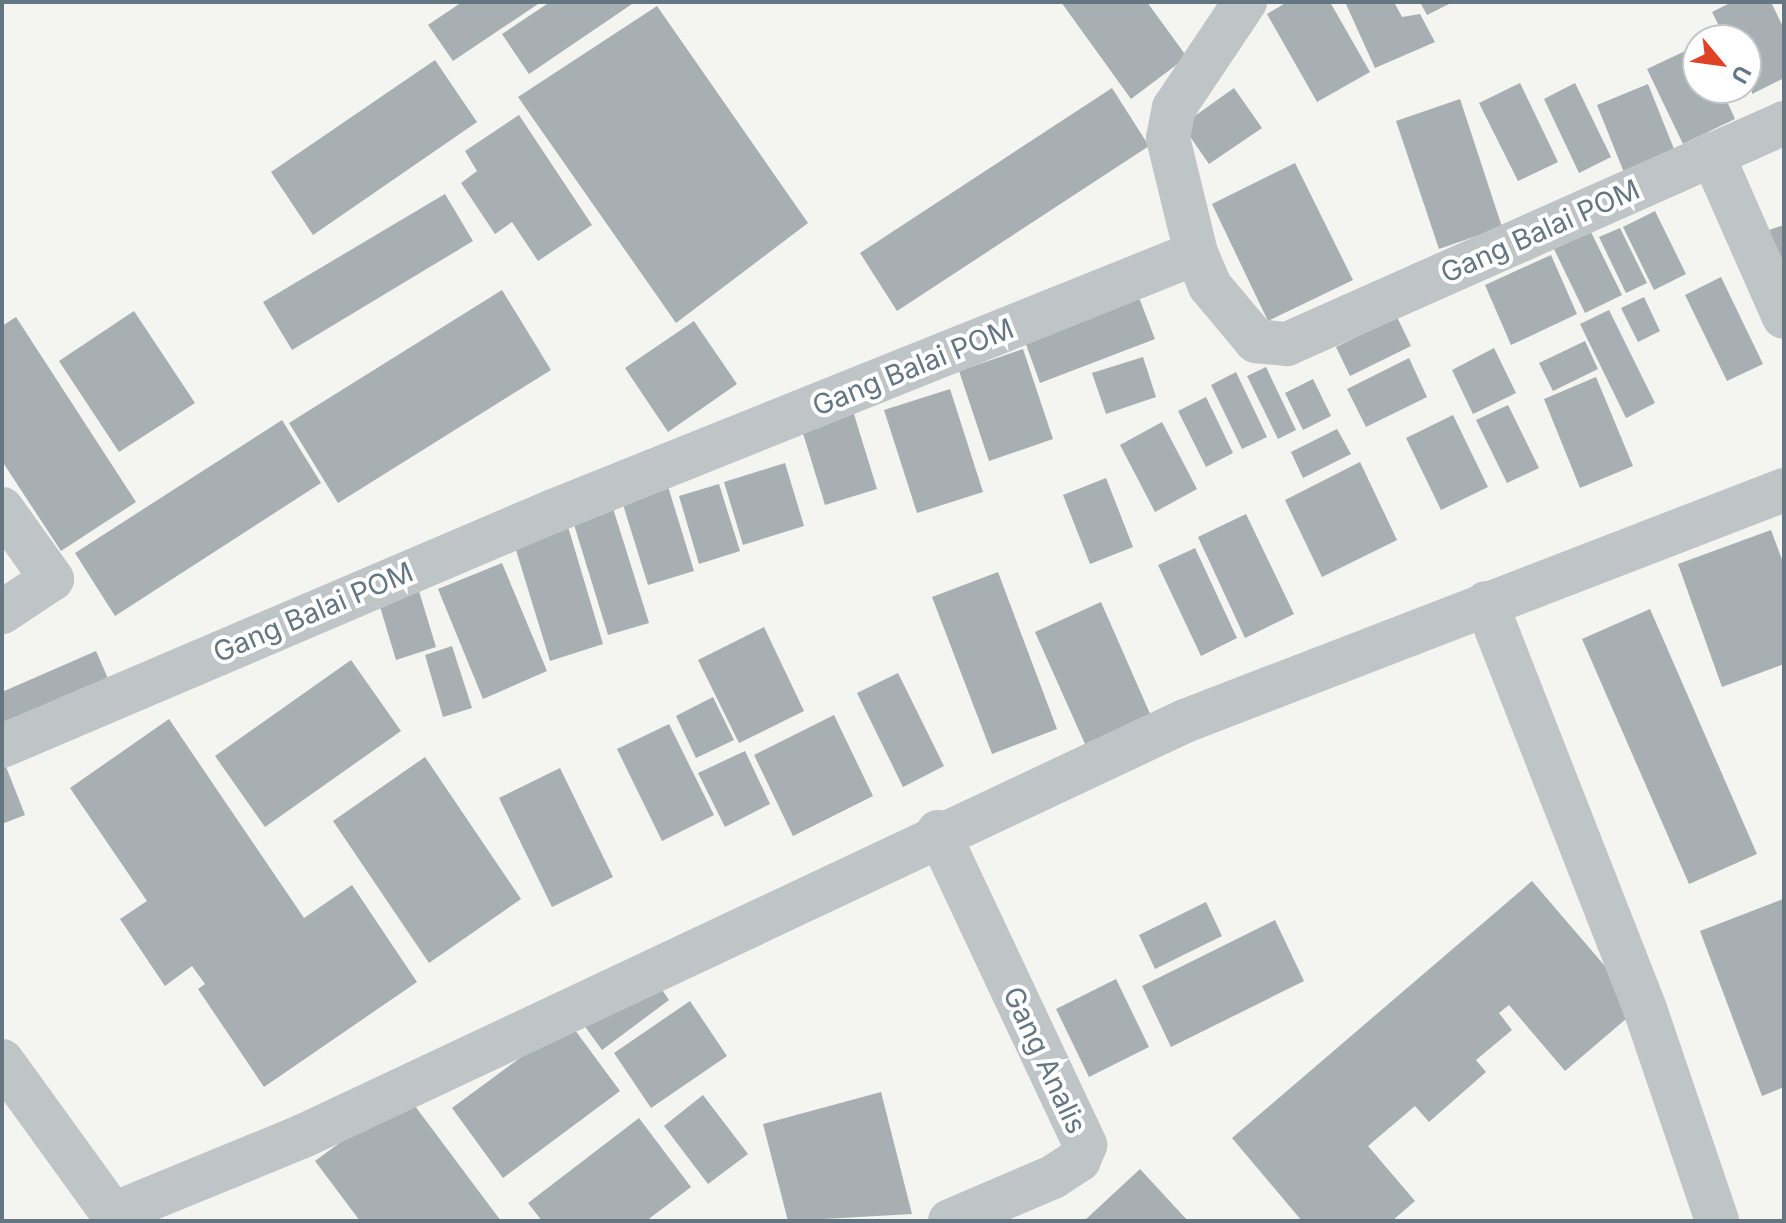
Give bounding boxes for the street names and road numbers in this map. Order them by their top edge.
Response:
street label: Gang Balai POM [1435,172,1645,290]
street label: Gang Balai POM [808,311,1018,423]
street label: Gang Balai POM [208,555,418,669]
street label: Gang Analis [996,981,1094,1139]

